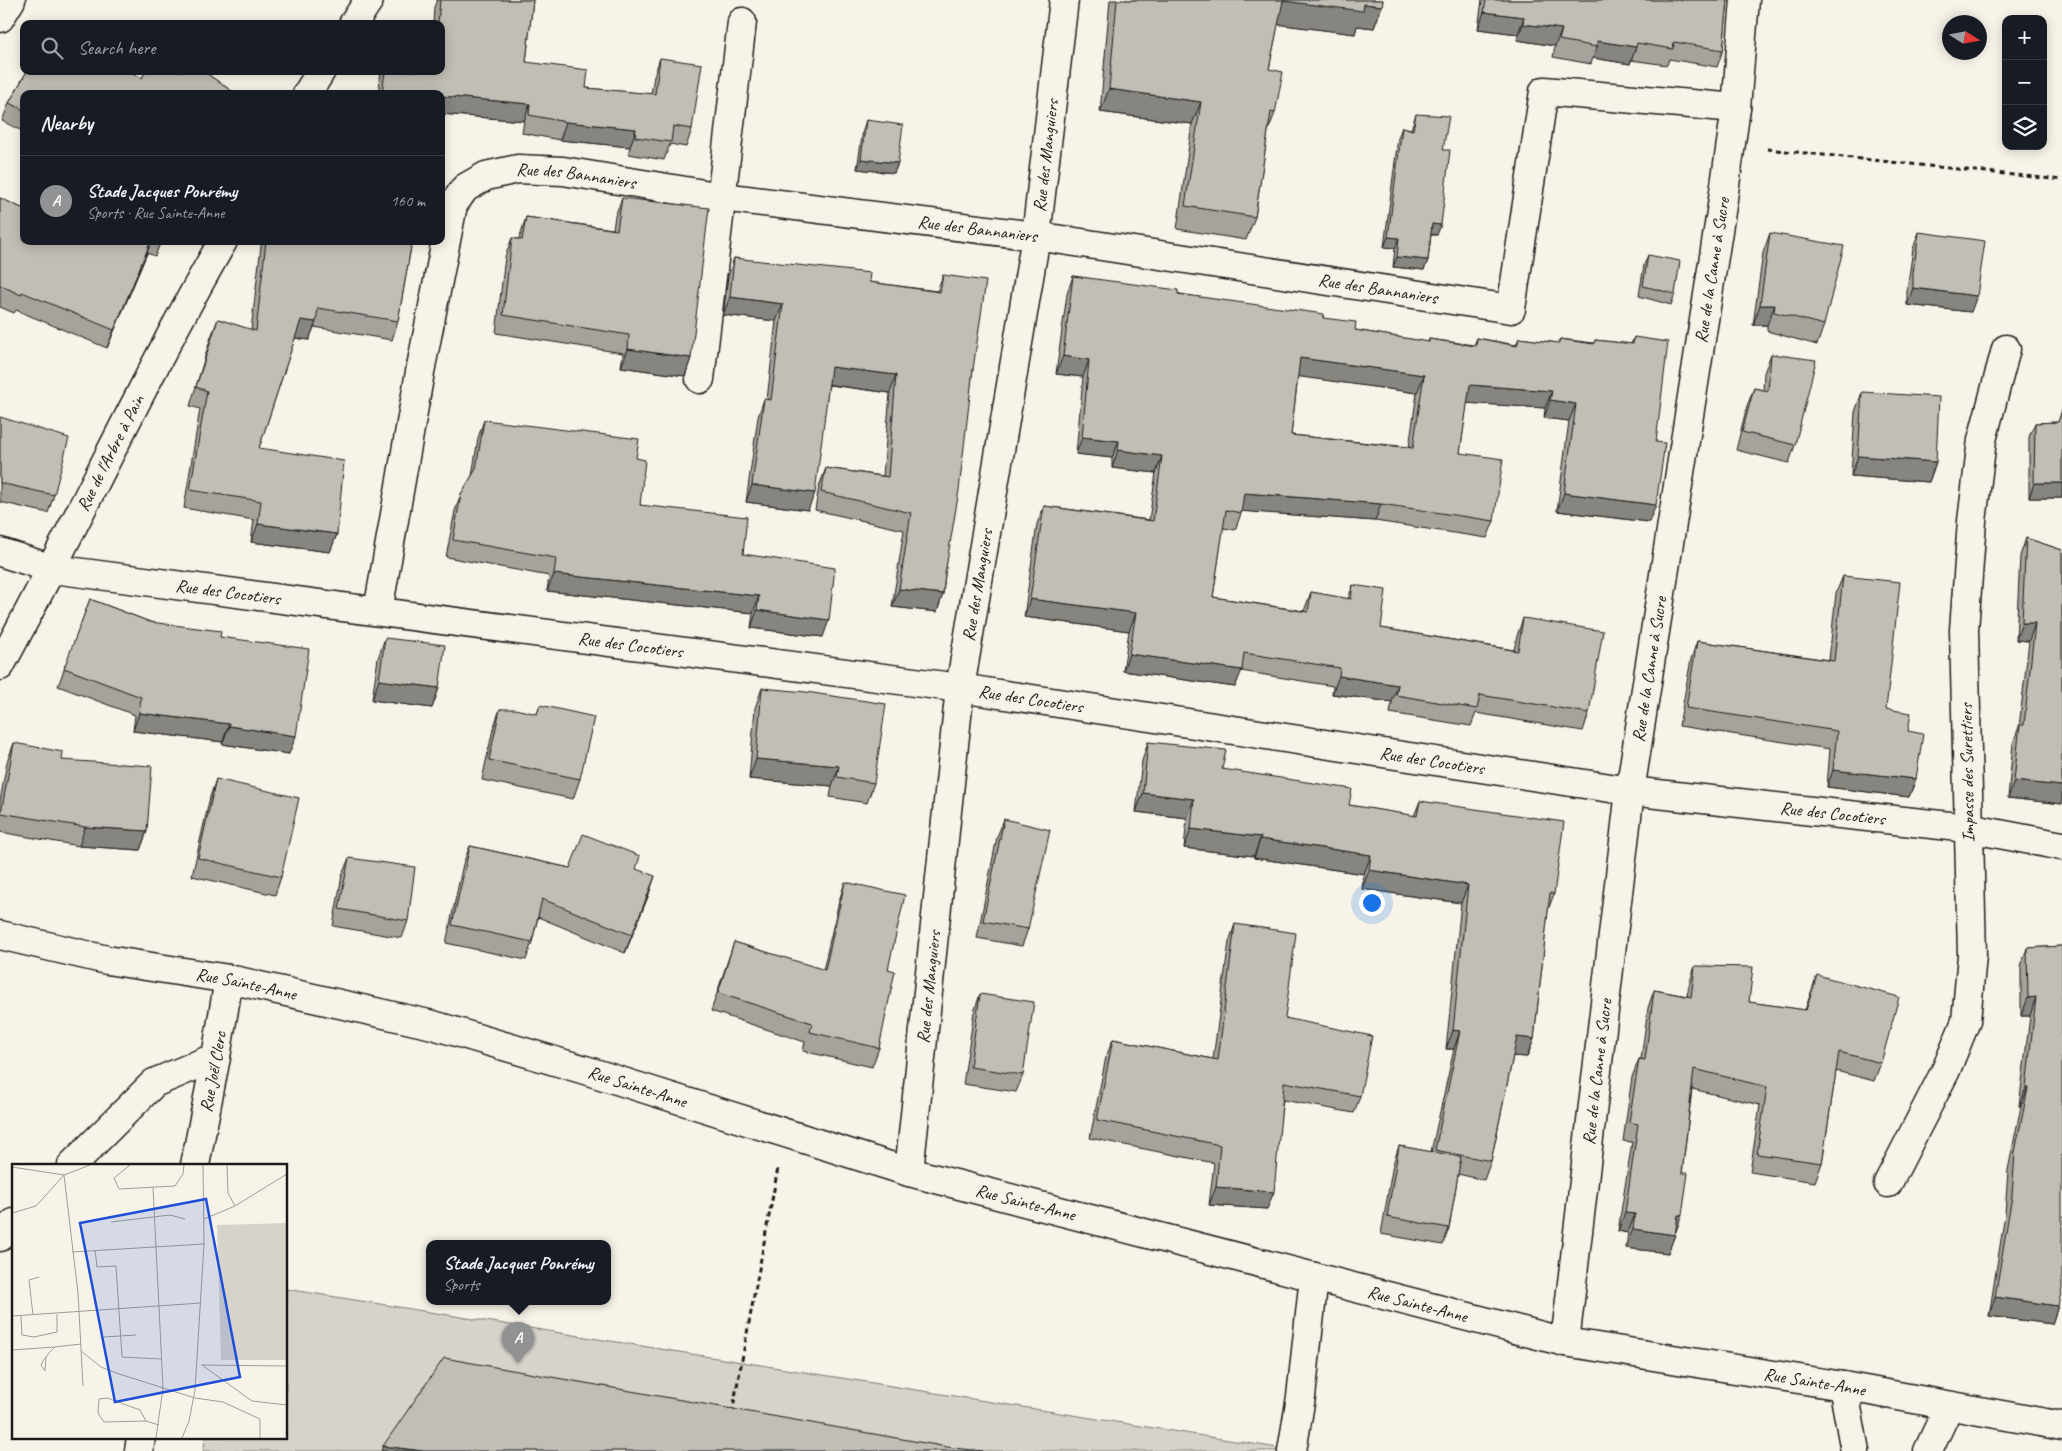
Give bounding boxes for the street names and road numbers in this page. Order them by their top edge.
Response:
street label: Rue des Manguiers [1028,96,1063,213]
street label: Rue des Bannaniers [516,158,639,194]
street label: Rue de la Canne à Sucre [1690,195,1734,344]
street label: Rue des Bannaniers [916,210,1040,247]
street label: Rue des Bannaniers [1317,269,1441,309]
street label: Rue de l'Arbre à Pain [71,390,149,515]
street label: Rue des Manguiers [957,526,998,643]
street label: Rue des Cocotiers [174,574,283,610]
street label: Rue de la Canne à Sucre [1627,594,1672,744]
street label: Rue des Cocotiers [577,627,686,663]
street label: Rue des Cocotiers [977,680,1086,718]
street label: Impasse des Surettiers [1955,701,1979,843]
street label: Rue des Cocotiers [1378,742,1488,780]
street label: Rue des Cocotiers [1779,797,1888,830]
street label: Rue des Manguiers [912,928,946,1045]
street label: Rue Sainte-Anne [194,963,300,1005]
street label: Rue de la Canne à Sucre [1577,997,1617,1146]
street label: Rue Joël Clerc [195,1028,231,1114]
street label: Rue Sainte-Anne [585,1061,691,1113]
street label: Rue Sainte-Anne [973,1179,1079,1226]
street label: Rue Sainte-Anne [1365,1280,1471,1328]
street label: Rue Sainte-Anne [1762,1363,1868,1401]

